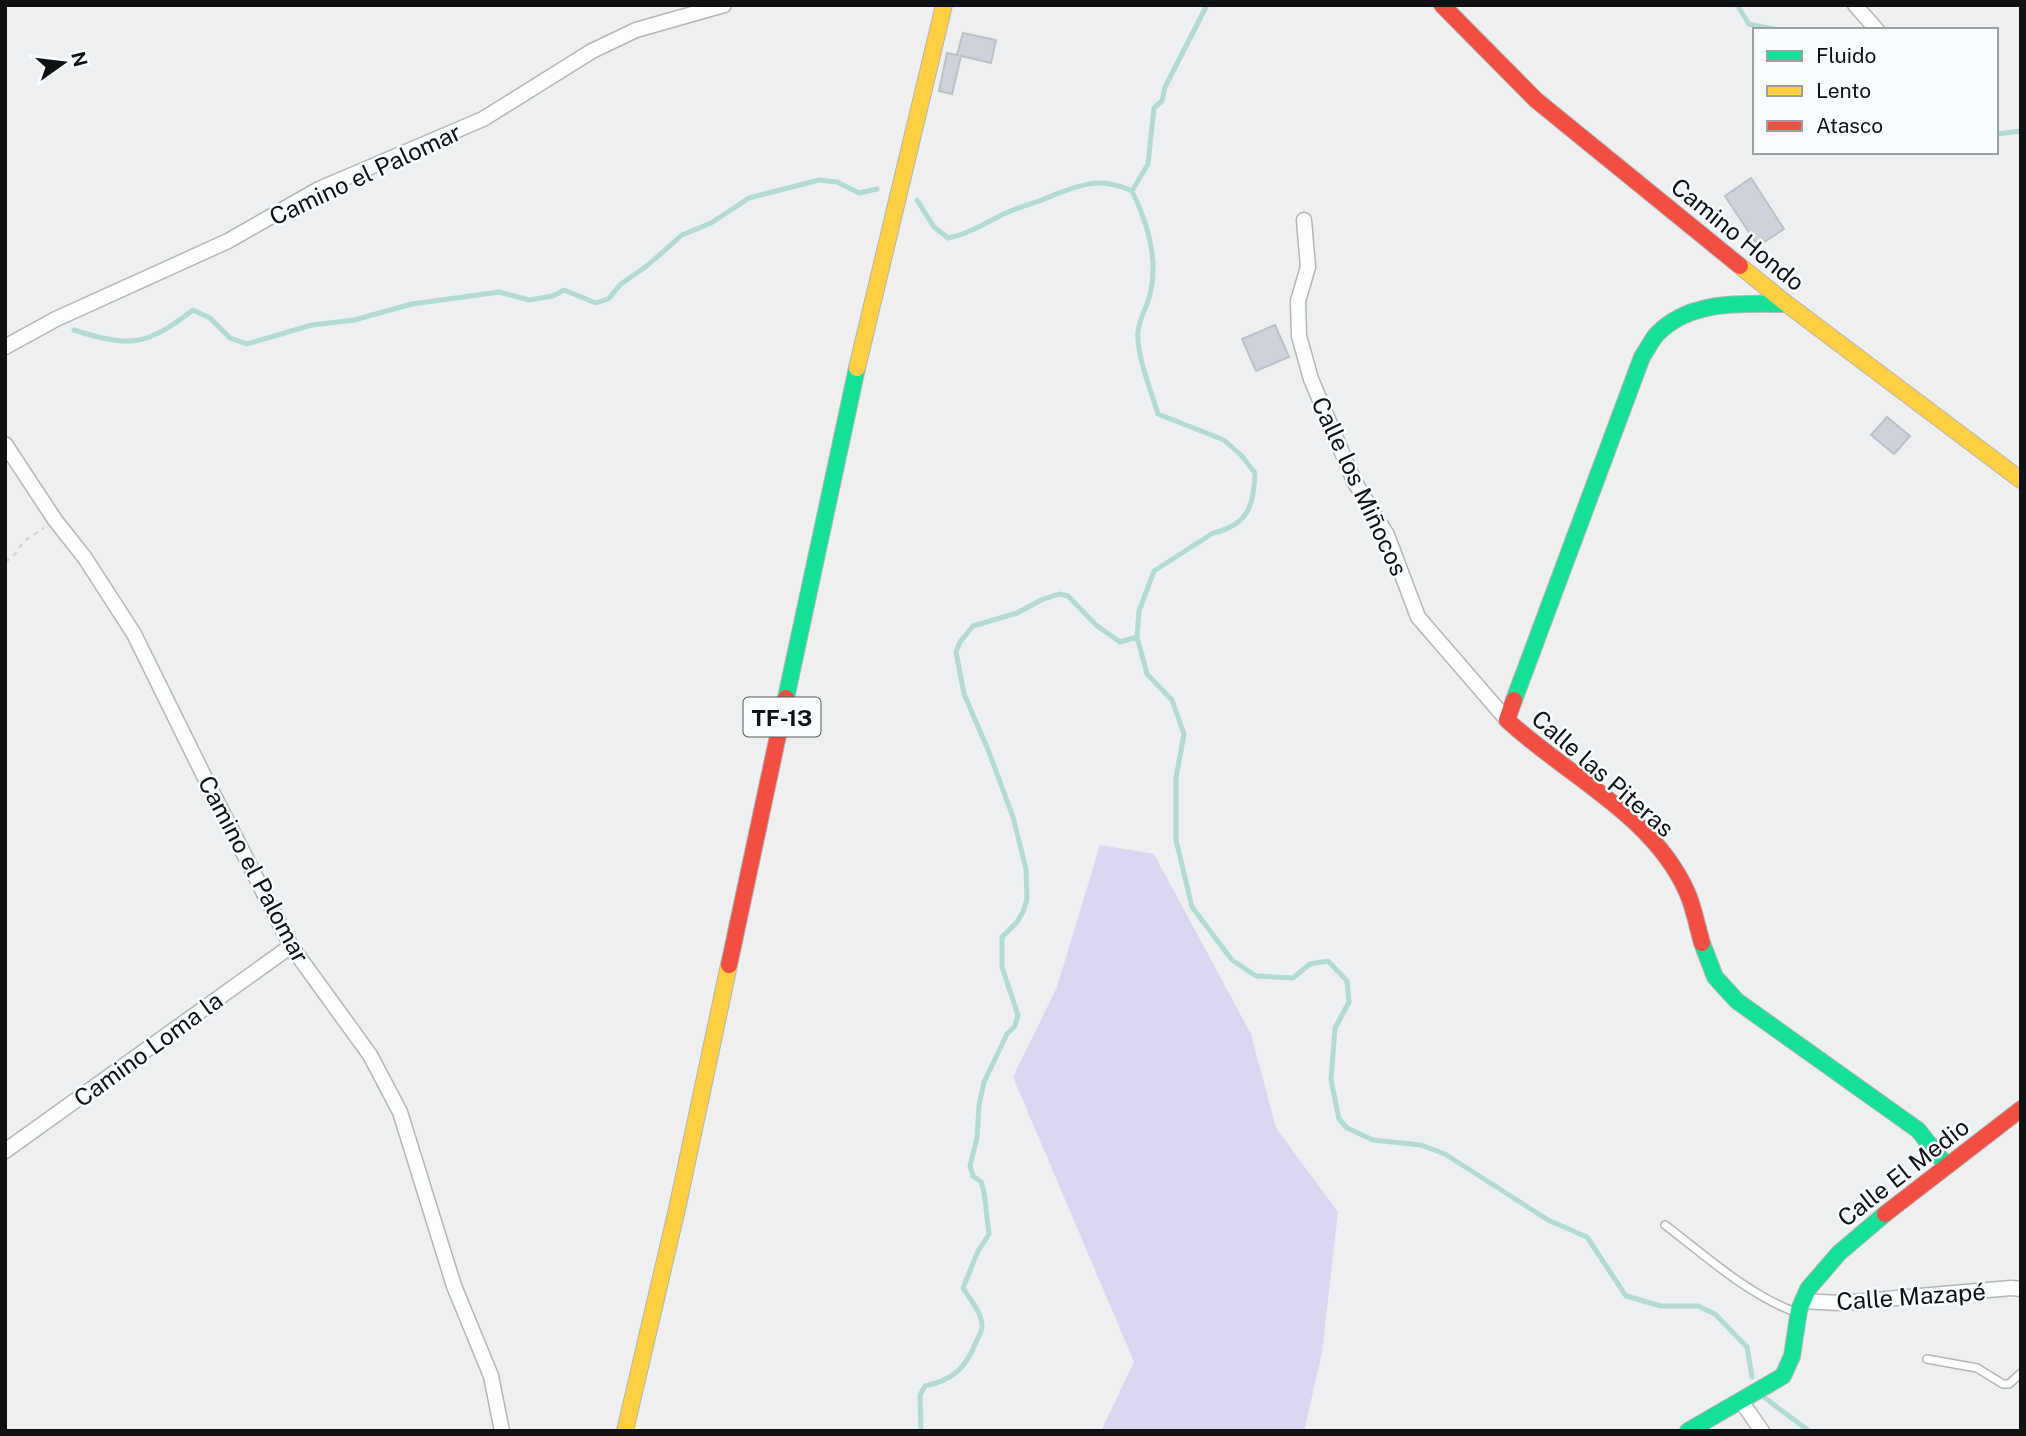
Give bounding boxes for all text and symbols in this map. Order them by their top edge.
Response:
north arrow [28,28,98,98]
legend [1753,28,1998,154]
text: Fluido [1816,43,1876,68]
text: N [67,49,92,69]
text: Lento [1816,78,1871,103]
text: Atasco [1816,113,1883,138]
street label: Camino el Palomar [265,117,465,231]
street label: Camino Hondo [1666,172,1810,296]
street label: Calle los Miñocos [1306,392,1414,580]
road number: TF-13 [744,698,820,736]
street label: Calle las Piteras [1526,704,1680,842]
street label: Camino el Palomar [193,771,315,967]
street label: Camino Loma la [68,986,228,1112]
street label: Calle El Medio [1832,1112,1974,1232]
street label: Calle Mazapé [1835,1277,1987,1315]

